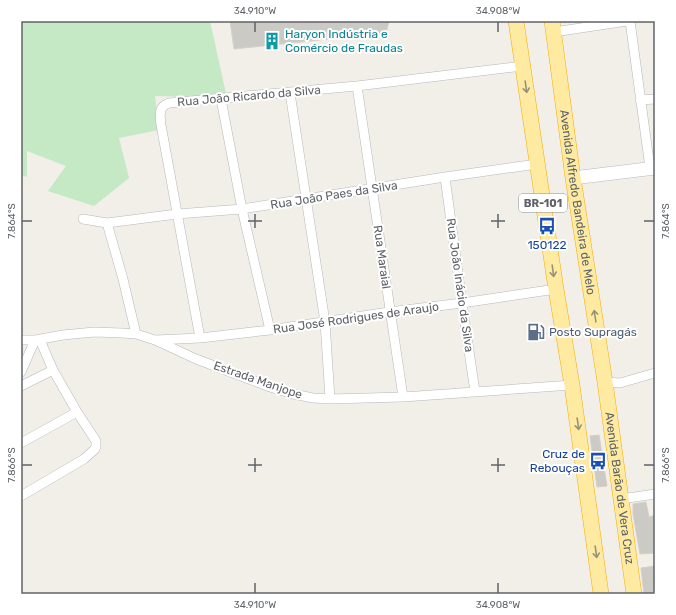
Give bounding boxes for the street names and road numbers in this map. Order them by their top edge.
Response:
street label: Rua João Ricardo da Silva [177,83,321,109]
street label: Avenida Alfredo Bandeira de Melo [557,109,598,296]
street label: Rua João Paes da Silva [269,178,399,212]
road number: BR-101 [519,194,567,212]
street label: Rua João Inácio da Silva [444,217,476,353]
street label: Rua Maraial [371,224,393,290]
street label: Rua José Rodrigues de Araujo [272,299,440,337]
street label: Estrada Manjope [212,358,305,402]
street label: Avenida Barão de Vera Cruz [602,411,637,565]

